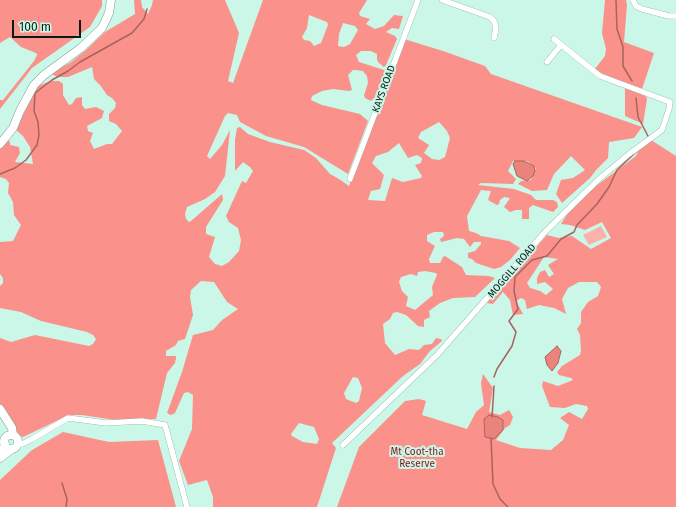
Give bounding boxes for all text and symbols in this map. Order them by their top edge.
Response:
scale bar [14,12,83,38]
text: 100 m [19,20,51,34]
street label: KAYS ROAD [370,64,398,114]
street label: MOGGILL ROAD [485,242,539,300]
park label: Mt Coot-tha Reserve [390,446,444,470]

